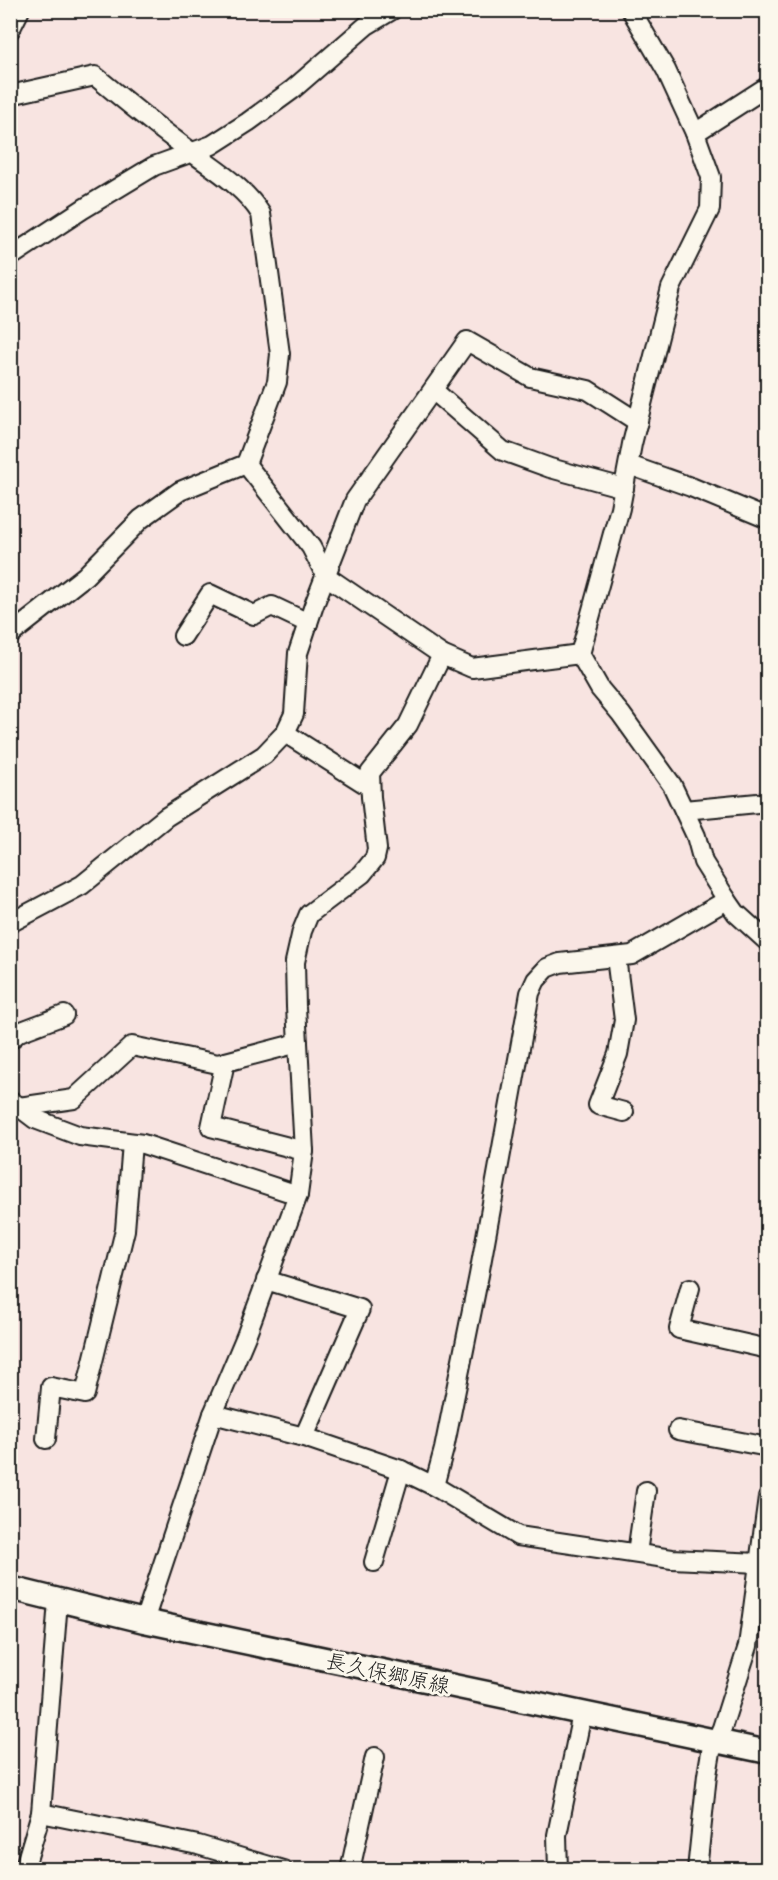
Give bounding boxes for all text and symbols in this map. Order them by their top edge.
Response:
street label: 長久保郷原線 [324,1647,452,1699]

